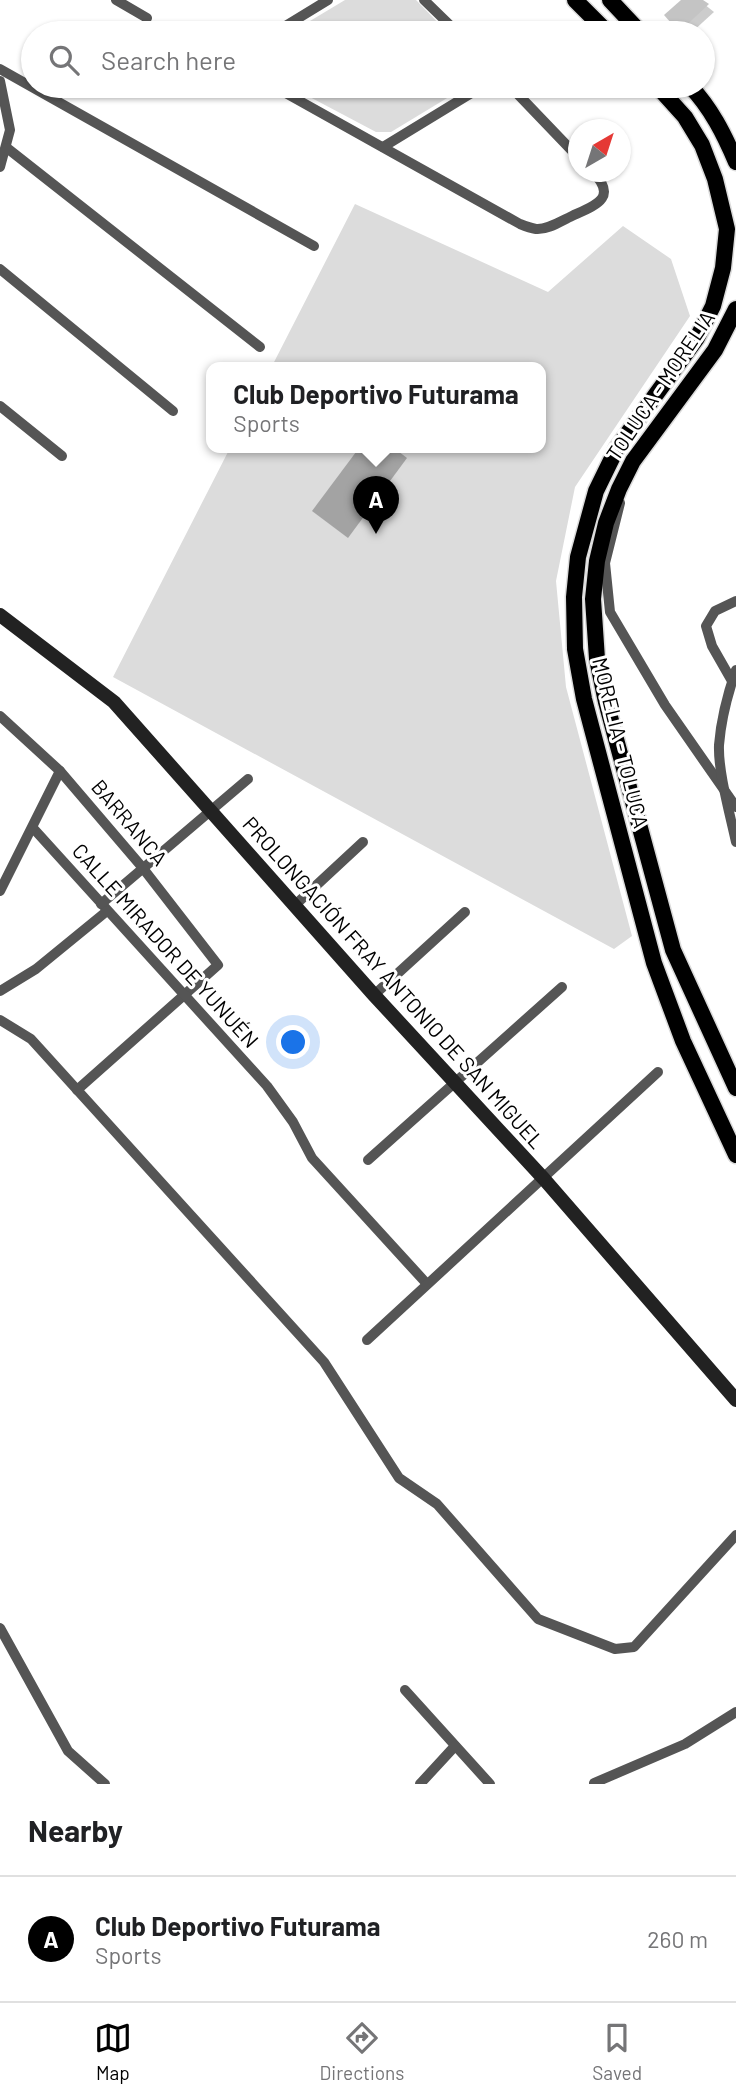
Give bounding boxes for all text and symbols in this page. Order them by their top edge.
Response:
search box [21,21,715,98]
icon: search [45,41,83,79]
text: Search here [101,44,236,75]
north arrow [568,119,631,182]
street label: TOLUCA - MORELIA [600,305,719,465]
popup [206,362,546,453]
text: Club Deportivo Futurama [233,378,519,409]
text: Sports [233,409,300,437]
pin: A [353,476,399,534]
street label: MORELIA - TOLUCA [588,655,655,831]
street label: BARRANCA [87,774,173,870]
street label: PROLONGACIÓN FRAY ANTONIO DE SAN MIGUEL [238,811,550,1153]
street label: CALLE MIRADOR DE YUNUÉN [68,838,264,1052]
your location [276,1025,310,1059]
text: Nearby [28,1812,123,1848]
text: Club Deportivo Futurama [95,1910,380,1941]
text: A [43,1925,59,1953]
text: 260 m [647,1925,708,1953]
text: Sports [95,1941,162,1969]
tab: Map [94,2019,132,2084]
tab: Directions [320,2019,405,2084]
tab: Saved [592,2019,642,2084]

